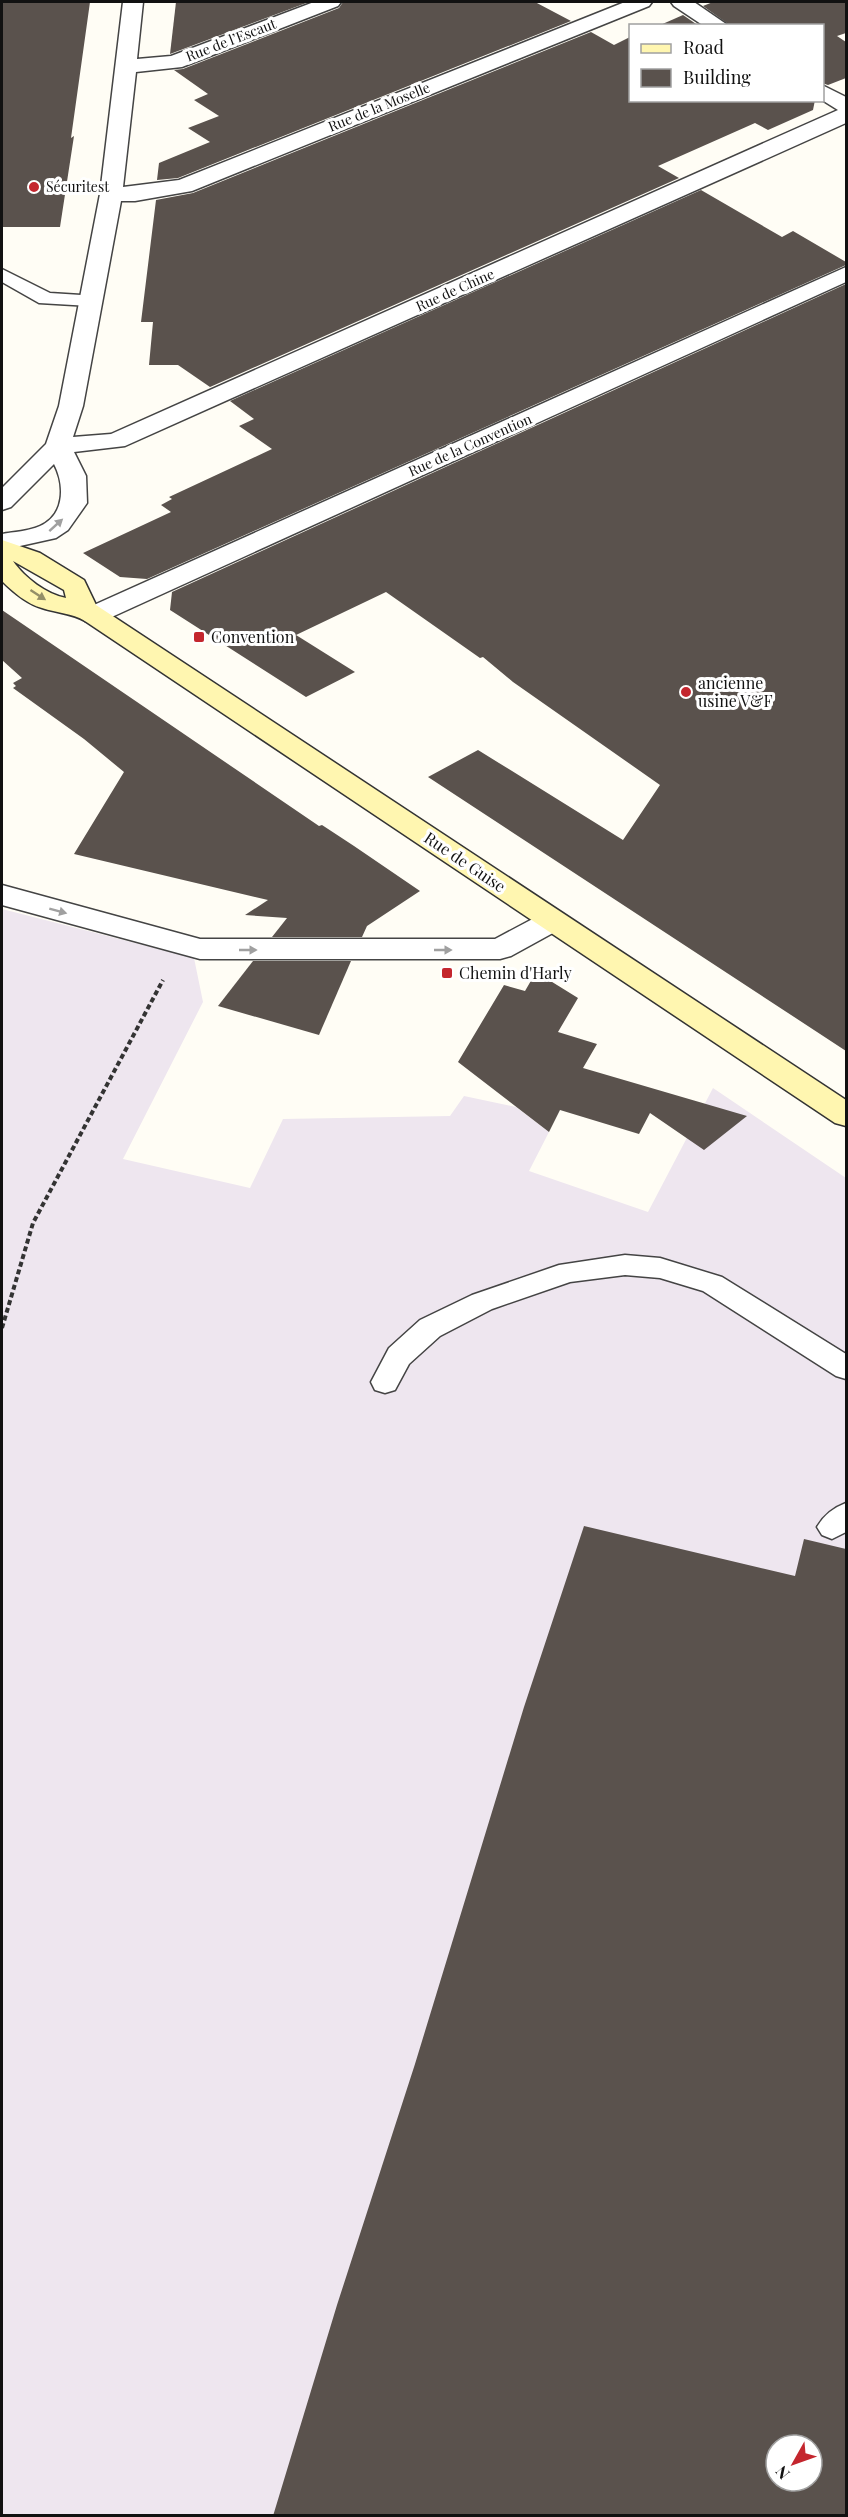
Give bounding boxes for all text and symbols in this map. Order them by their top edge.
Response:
street label: Rue de l’Escaut [183,13,280,65]
legend [629,24,824,102]
text: Road [683,35,724,59]
text: Building [683,65,751,89]
street label: Rue de la Moselle [325,77,433,136]
place label: Sécuritest [46,177,110,196]
marker: Sécuritest [27,180,41,194]
street label: Rue de Chine [413,264,497,315]
street label: Rue de la Convention [405,409,535,480]
one-way arrow [48,519,64,532]
one-way arrow [30,589,46,600]
place label: Convention [211,626,295,647]
marker: Convention [192,630,206,644]
place label: ancienne usine V&F [698,672,773,711]
marker: ancienne usine V&F [679,685,693,699]
street label: Rue de Guise [421,827,510,896]
one-way arrow [49,907,67,916]
one-way arrow [238,945,257,955]
one-way arrow [433,945,452,955]
place label: Chemin d'Harly [459,962,572,983]
marker: Chemin d'Harly [440,966,454,980]
north arrow [764,2433,824,2493]
text: N [770,2461,794,2484]

